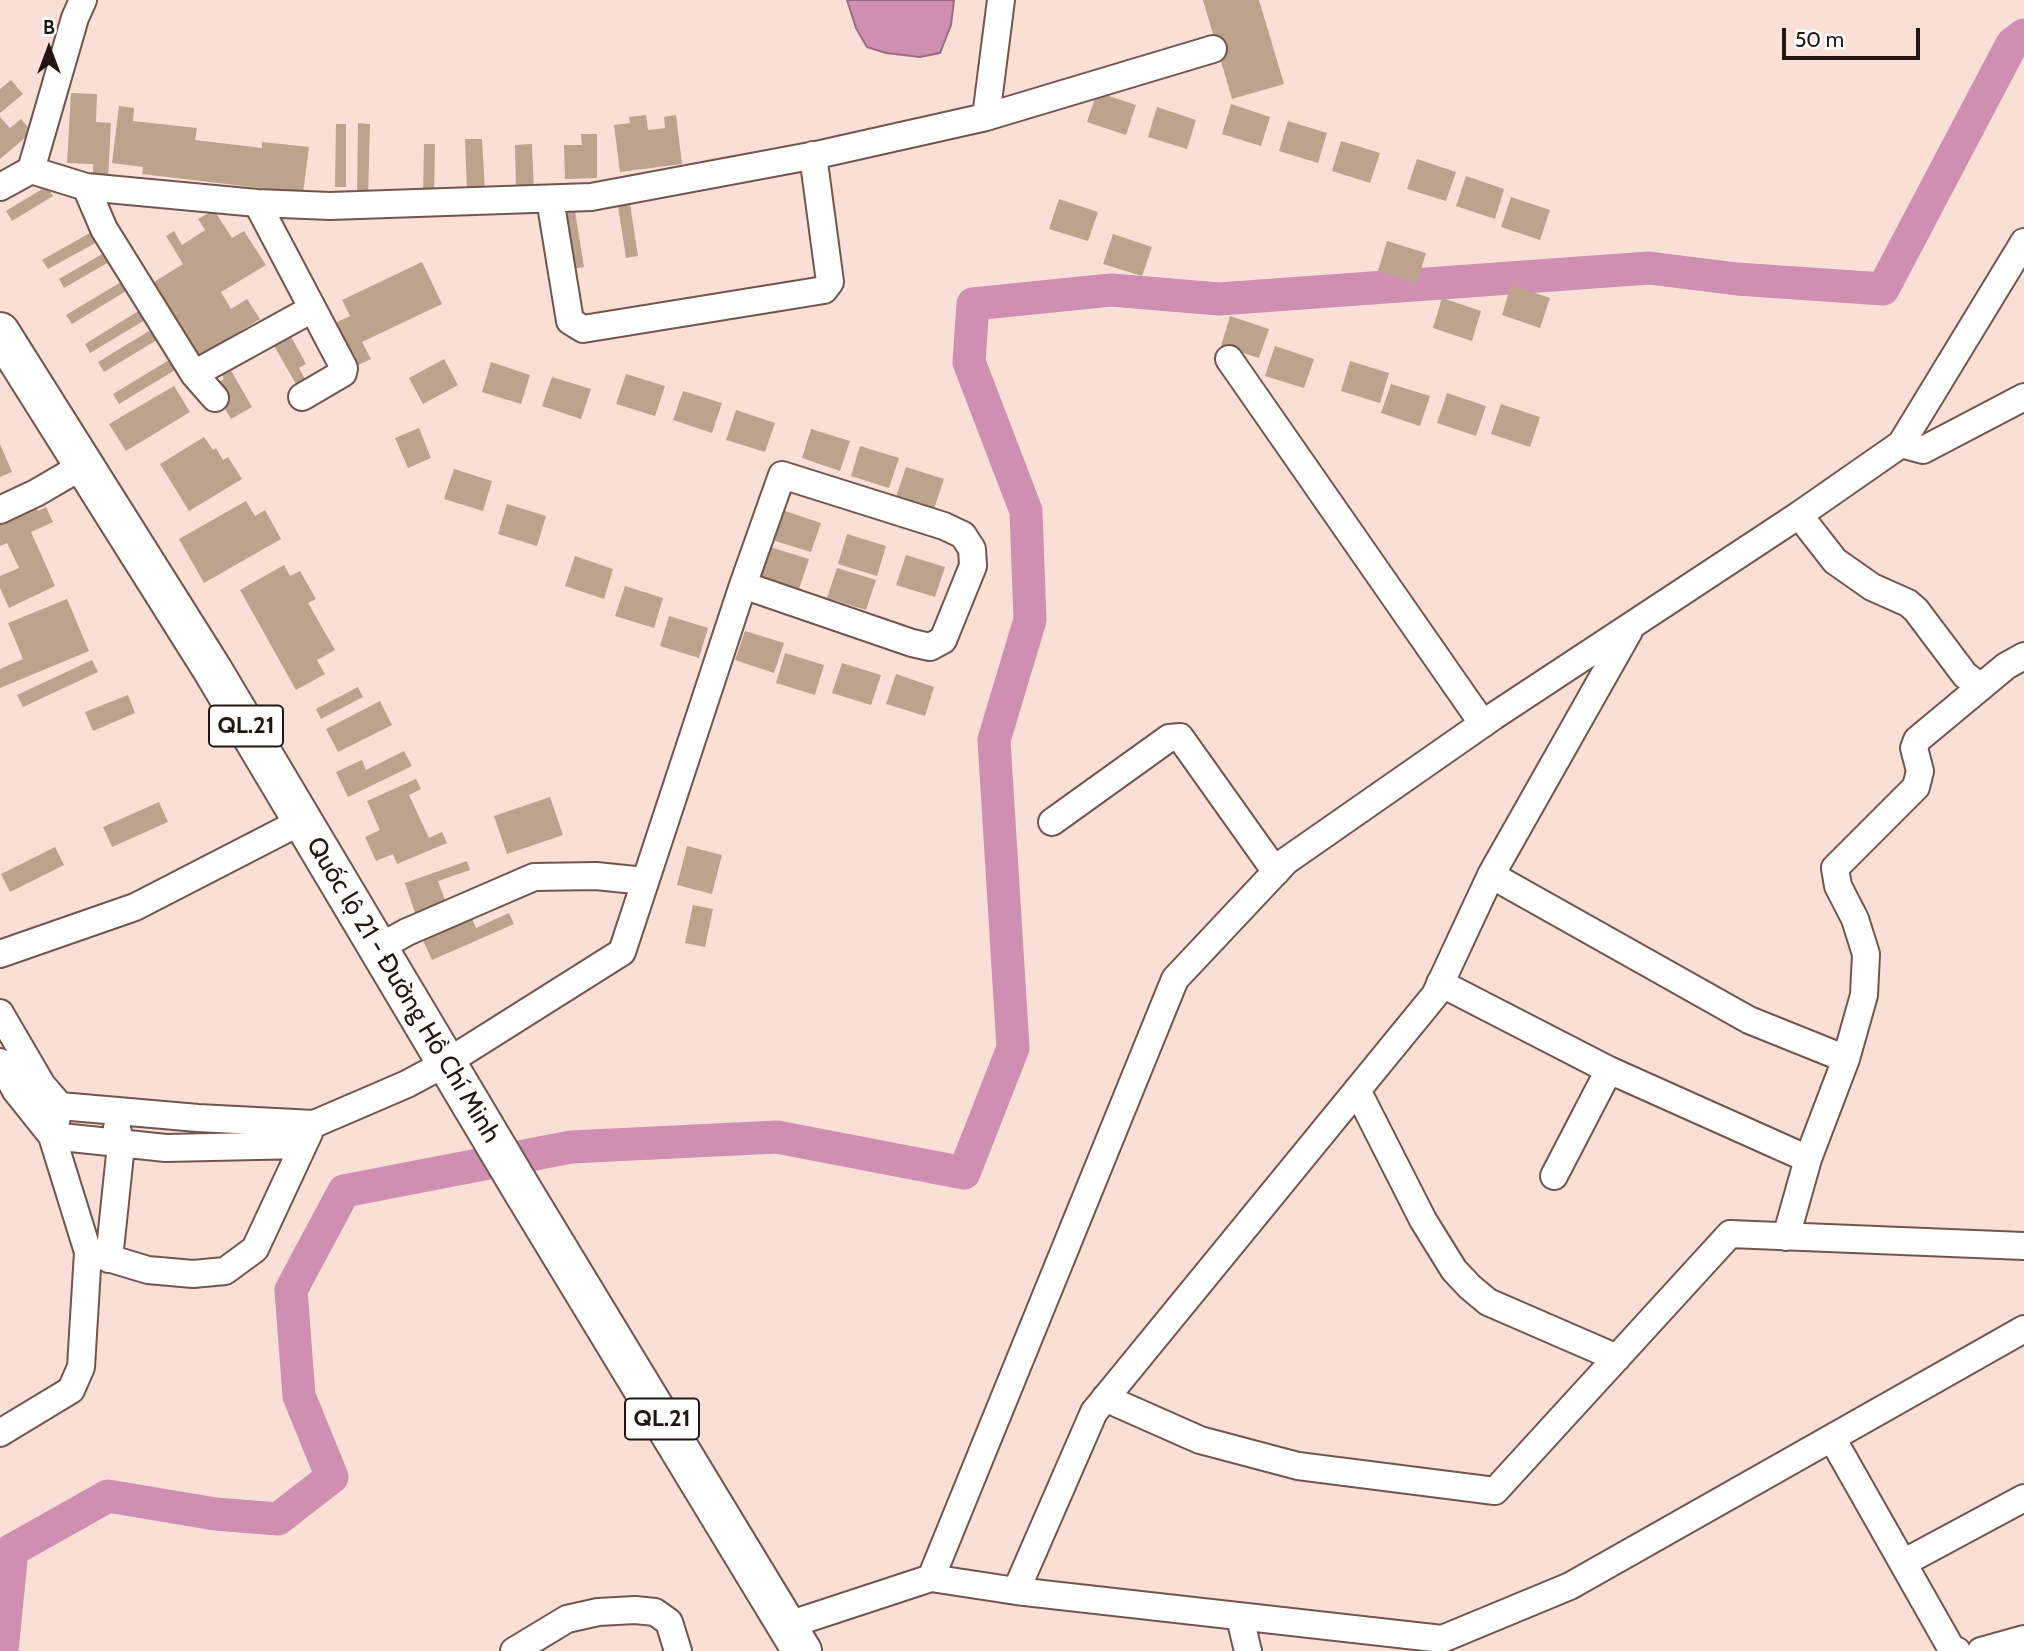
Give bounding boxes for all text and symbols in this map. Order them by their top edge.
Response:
north arrow [14,14,84,84]
scale bar [1786,14,1924,58]
text: B [43,16,55,39]
text: 50 m [1795,27,1844,52]
road number: QL.21 [209,706,283,746]
street label: Quốc lộ 21 - Đường Hồ Chí Minh [299,831,507,1149]
road number: QL.21 [625,1399,699,1440]

